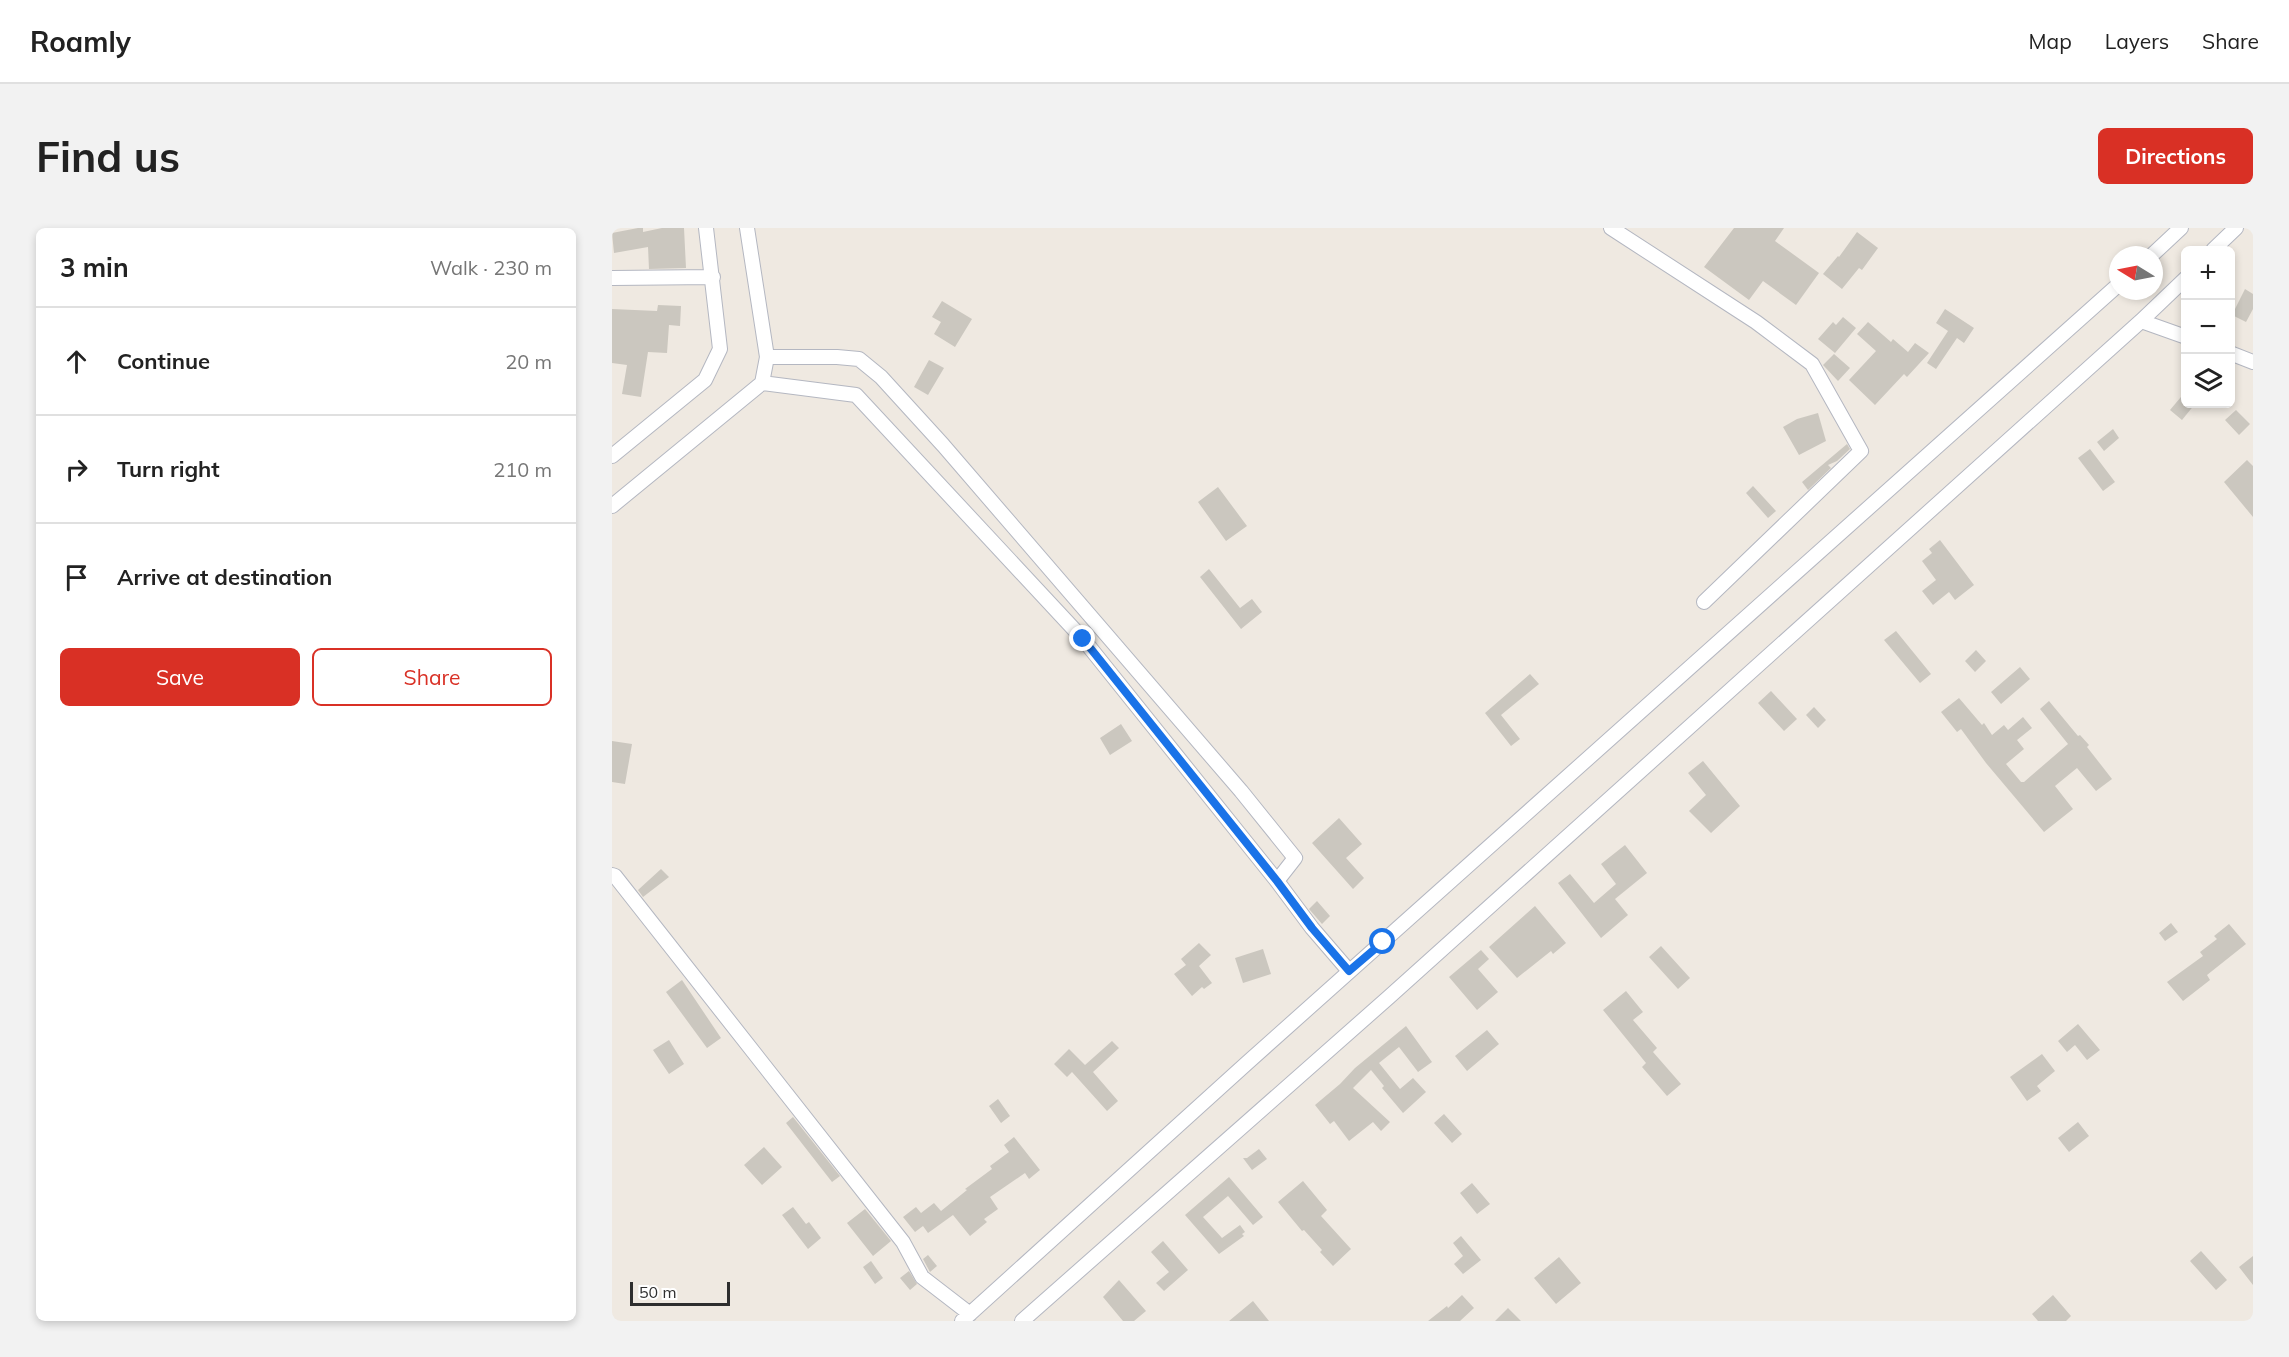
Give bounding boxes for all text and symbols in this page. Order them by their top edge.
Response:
text: Roamly [30,24,131,59]
text: Map [2029,28,2072,54]
text: Layers [2105,28,2169,54]
text: Share [2202,28,2259,54]
button: Directions [2098,128,2253,184]
text: Find us [36,130,180,183]
north arrow [2109,246,2163,300]
map controls [2181,246,2235,408]
button: + [2181,246,2235,300]
text: 3 min [60,251,129,284]
text: Walk · 230 m [430,255,552,280]
button: − [2181,300,2235,354]
icon: ahead [60,345,93,378]
text: Continue [117,347,210,375]
text: 20 m [505,349,552,374]
button: layers [2181,354,2235,408]
icon: right [60,453,93,486]
text: Turn right [117,455,220,483]
text: 210 m [493,457,552,482]
icon: arrive [60,561,93,594]
text: Arrive at destination [117,563,332,591]
route end [1069,625,1095,651]
button: Save [60,648,300,706]
button: Share [312,648,552,706]
route start [1369,928,1395,954]
scale bar [630,1279,730,1306]
text: 50 m [639,1282,676,1302]

